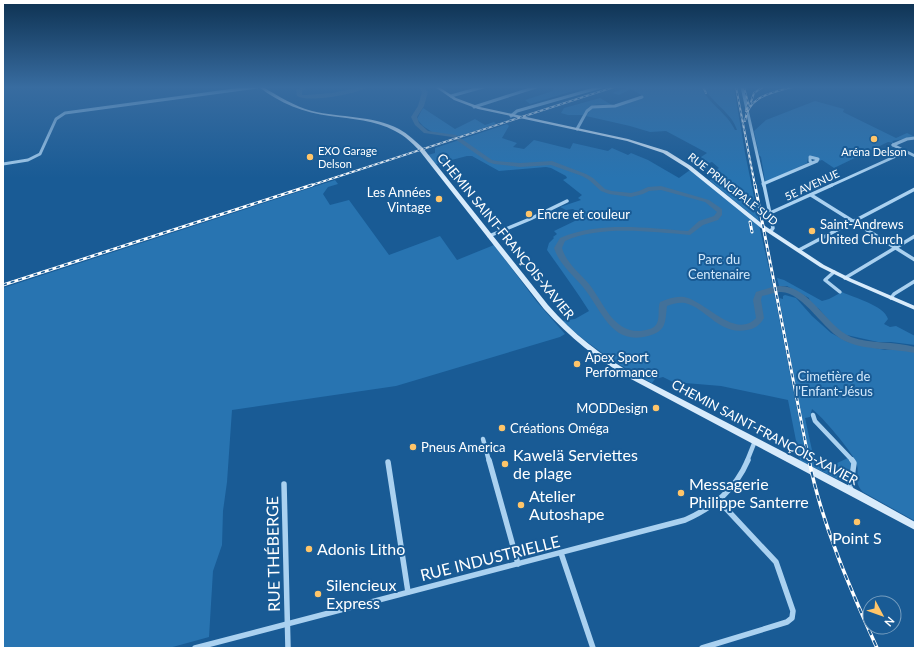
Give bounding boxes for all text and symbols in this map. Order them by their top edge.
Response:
marker: Aréna Delson [869,134,879,144]
place label: EXO Garage Delson [318,144,377,170]
place label: Aréna Delson [841,145,907,158]
street label: CHEMIN SAINT-FRANÇOIS-XAVIER [434,150,579,323]
street label: RUE PRINCIPALE SUD [686,150,781,228]
marker: EXO Garage Delson [305,152,315,162]
street label: 5E AVENUE [782,166,841,203]
place label: Les Années Vintage [367,184,431,215]
marker: Les Années Vintage [434,194,444,204]
place label: Encre et couleur [537,206,630,222]
marker: Encre et couleur [524,209,534,219]
place label: Saint-Andrews United Church [820,216,904,247]
marker: Saint-Andrews United Church [807,226,817,236]
park label: Parc du Centenaire [688,251,750,282]
place label: Apex Sport Performance [585,349,658,380]
marker: Apex Sport Performance [572,359,582,369]
park label: Cimetière de l'Enfant-Jésus [795,368,873,399]
street label: CHEMIN SAINT-FRANÇOIS-XAVIER [669,376,862,489]
place label: MODDesign [576,400,648,416]
marker: MODDesign [651,403,661,413]
place label: Créations Oméga [510,420,609,436]
marker: Créations Oméga [497,423,507,433]
place label: Pneus America [421,439,505,455]
marker: Pneus America [408,442,418,452]
place label: Kawelä Serviettes de plage [513,445,638,482]
marker: Kawelä Serviettes de plage [500,459,510,469]
place label: Messagerie Philippe Santerre [689,474,809,511]
place label: Atelier Autoshape [529,486,605,523]
marker: Messagerie Philippe Santerre [676,488,686,498]
street label: RUE THÉBERGE [262,496,283,612]
marker: Atelier Autoshape [516,500,526,510]
marker: Point S [852,517,862,527]
place label: Point S [832,528,882,547]
street label: RUE INDUSTRIELLE [418,531,562,584]
place label: Adonis Litho [317,539,405,558]
marker: Adonis Litho [304,544,314,554]
place label: Silencieux Express [326,575,396,612]
marker: Silencieux Express [313,589,323,599]
north arrow [862,595,902,635]
text: N [882,614,898,629]

